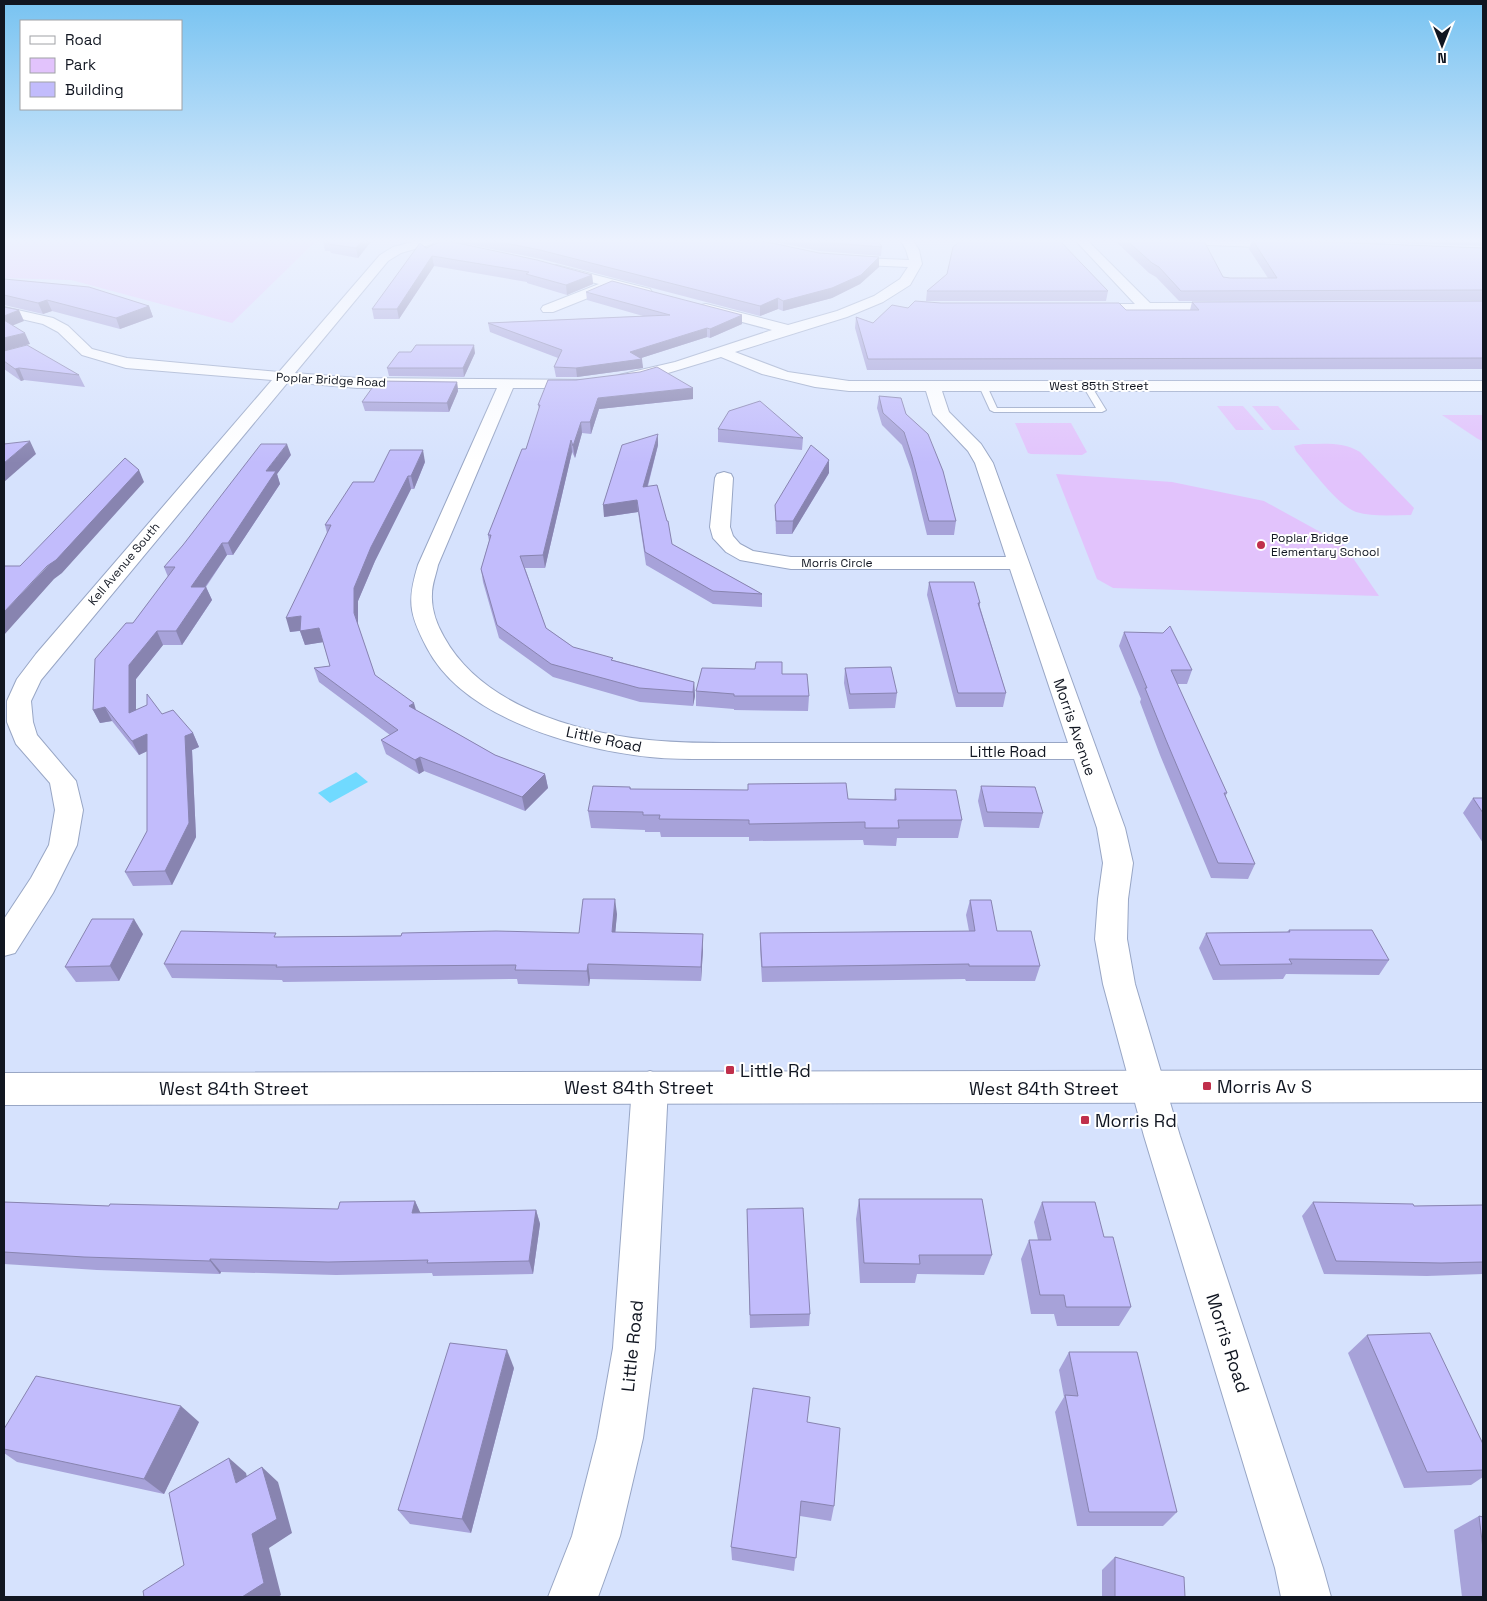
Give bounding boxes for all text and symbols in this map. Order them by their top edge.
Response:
legend [20,20,182,110]
north arrow [1417,20,1467,70]
text: Road [65,30,102,49]
text: N [1437,49,1447,67]
text: Park [65,55,96,74]
text: Building [65,80,124,99]
street label: Poplar Bridge Road [276,369,386,391]
street label: West 85th Street [1049,378,1149,394]
street label: Kell Avenue South [85,519,163,609]
place label: Poplar Bridge Elementary School [1271,530,1379,560]
marker: Poplar Bridge Elementary School [1255,539,1267,551]
street label: Morris Circle [801,555,873,571]
street label: Morris Avenue [1049,676,1101,778]
street label: Little Road [564,722,644,756]
street label: Little Road [970,742,1046,761]
place label: Little Rd [740,1059,811,1082]
marker: Little Rd [724,1064,736,1076]
place label: Morris Av S [1217,1075,1312,1098]
street label: West 84th Street [564,1076,714,1099]
street label: West 84th Street [159,1077,309,1100]
street label: West 84th Street [969,1077,1119,1100]
marker: Morris Av S [1201,1080,1213,1092]
place label: Morris Rd [1095,1109,1177,1132]
marker: Morris Rd [1079,1114,1091,1126]
street label: Morris Road [1201,1290,1255,1396]
street label: Little Road [616,1299,648,1393]

